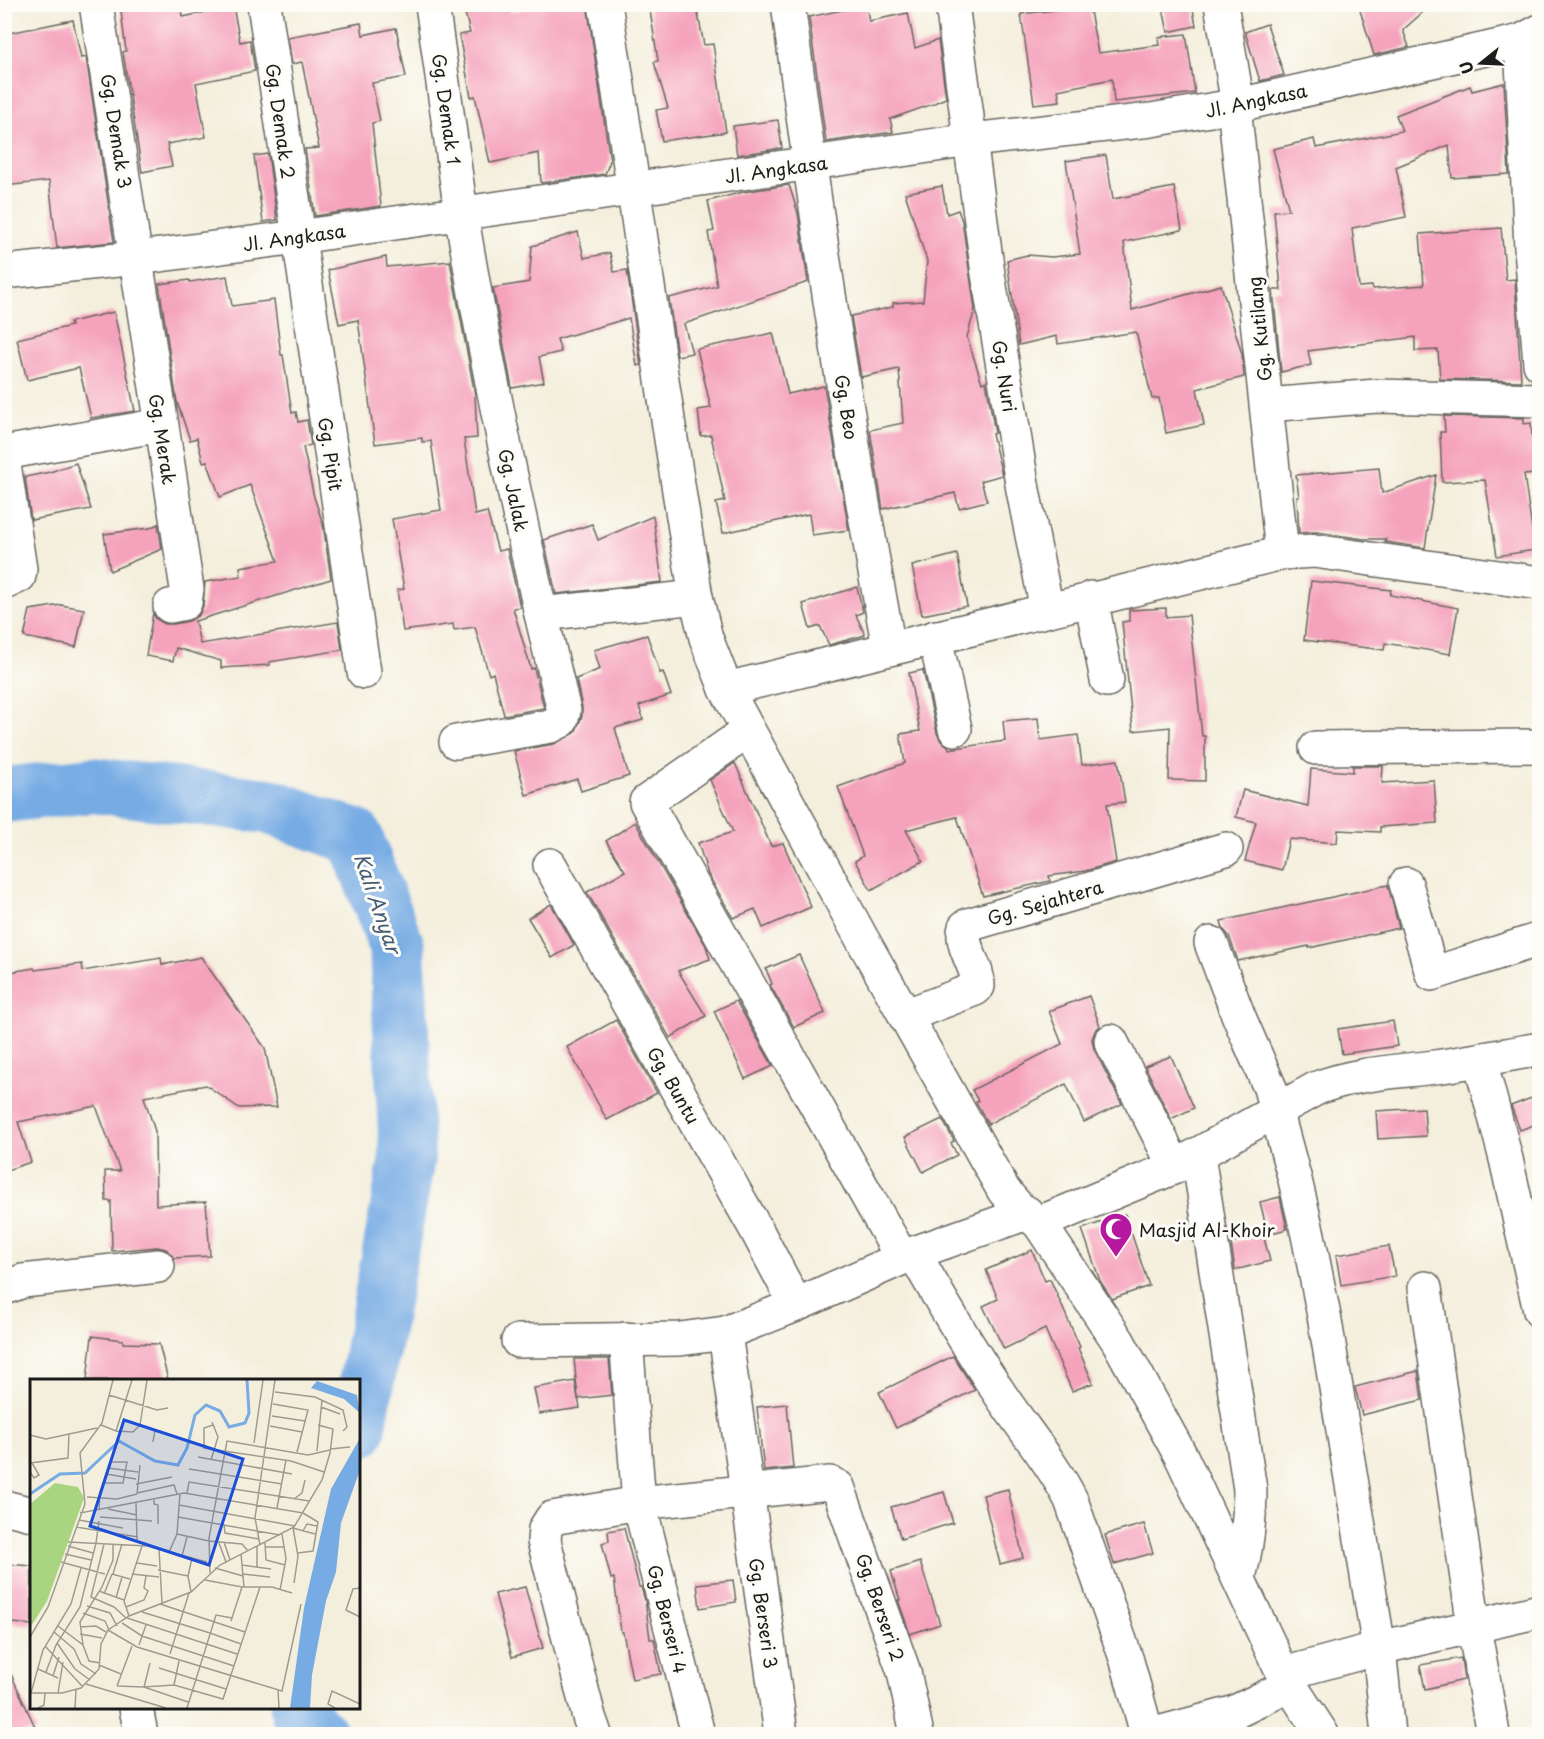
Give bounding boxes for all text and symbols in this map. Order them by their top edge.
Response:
north arrow [1451,33,1511,93]
street label: Gg. Demak 1 [426,52,468,166]
text: U [1452,58,1479,77]
street label: Gg. Demak 2 [260,61,302,181]
street label: Gg. Demak 3 [95,72,139,190]
street label: Jl. Angkasa [1203,76,1310,124]
street label: Jl. Angkasa [723,148,830,190]
street label: Jl. Angkasa [241,216,348,258]
street label: Gg. Kutilang [1240,275,1278,383]
street label: Gg. Nuri [986,338,1024,414]
street label: Gg. Beo [829,372,865,442]
street label: Gg. Merak [142,392,184,486]
street label: Gg. Pipit [312,415,350,493]
street label: Gg. Jalak [492,446,536,534]
water label: Kali Anyar [347,849,410,960]
street label: Gg. Sejahtera [984,873,1106,931]
street label: Gg. Buntu [641,1041,707,1129]
mosque icon: Masjid Al-Khoir [1098,1211,1134,1258]
place label: Masjid Al-Khoir [1139,1216,1275,1243]
inset map [30,1379,360,1709]
street label: Gg. Berseri 2 [850,1549,912,1665]
street label: Gg. Berseri 3 [743,1556,785,1670]
street label: Gg. Berseri 4 [641,1562,695,1676]

